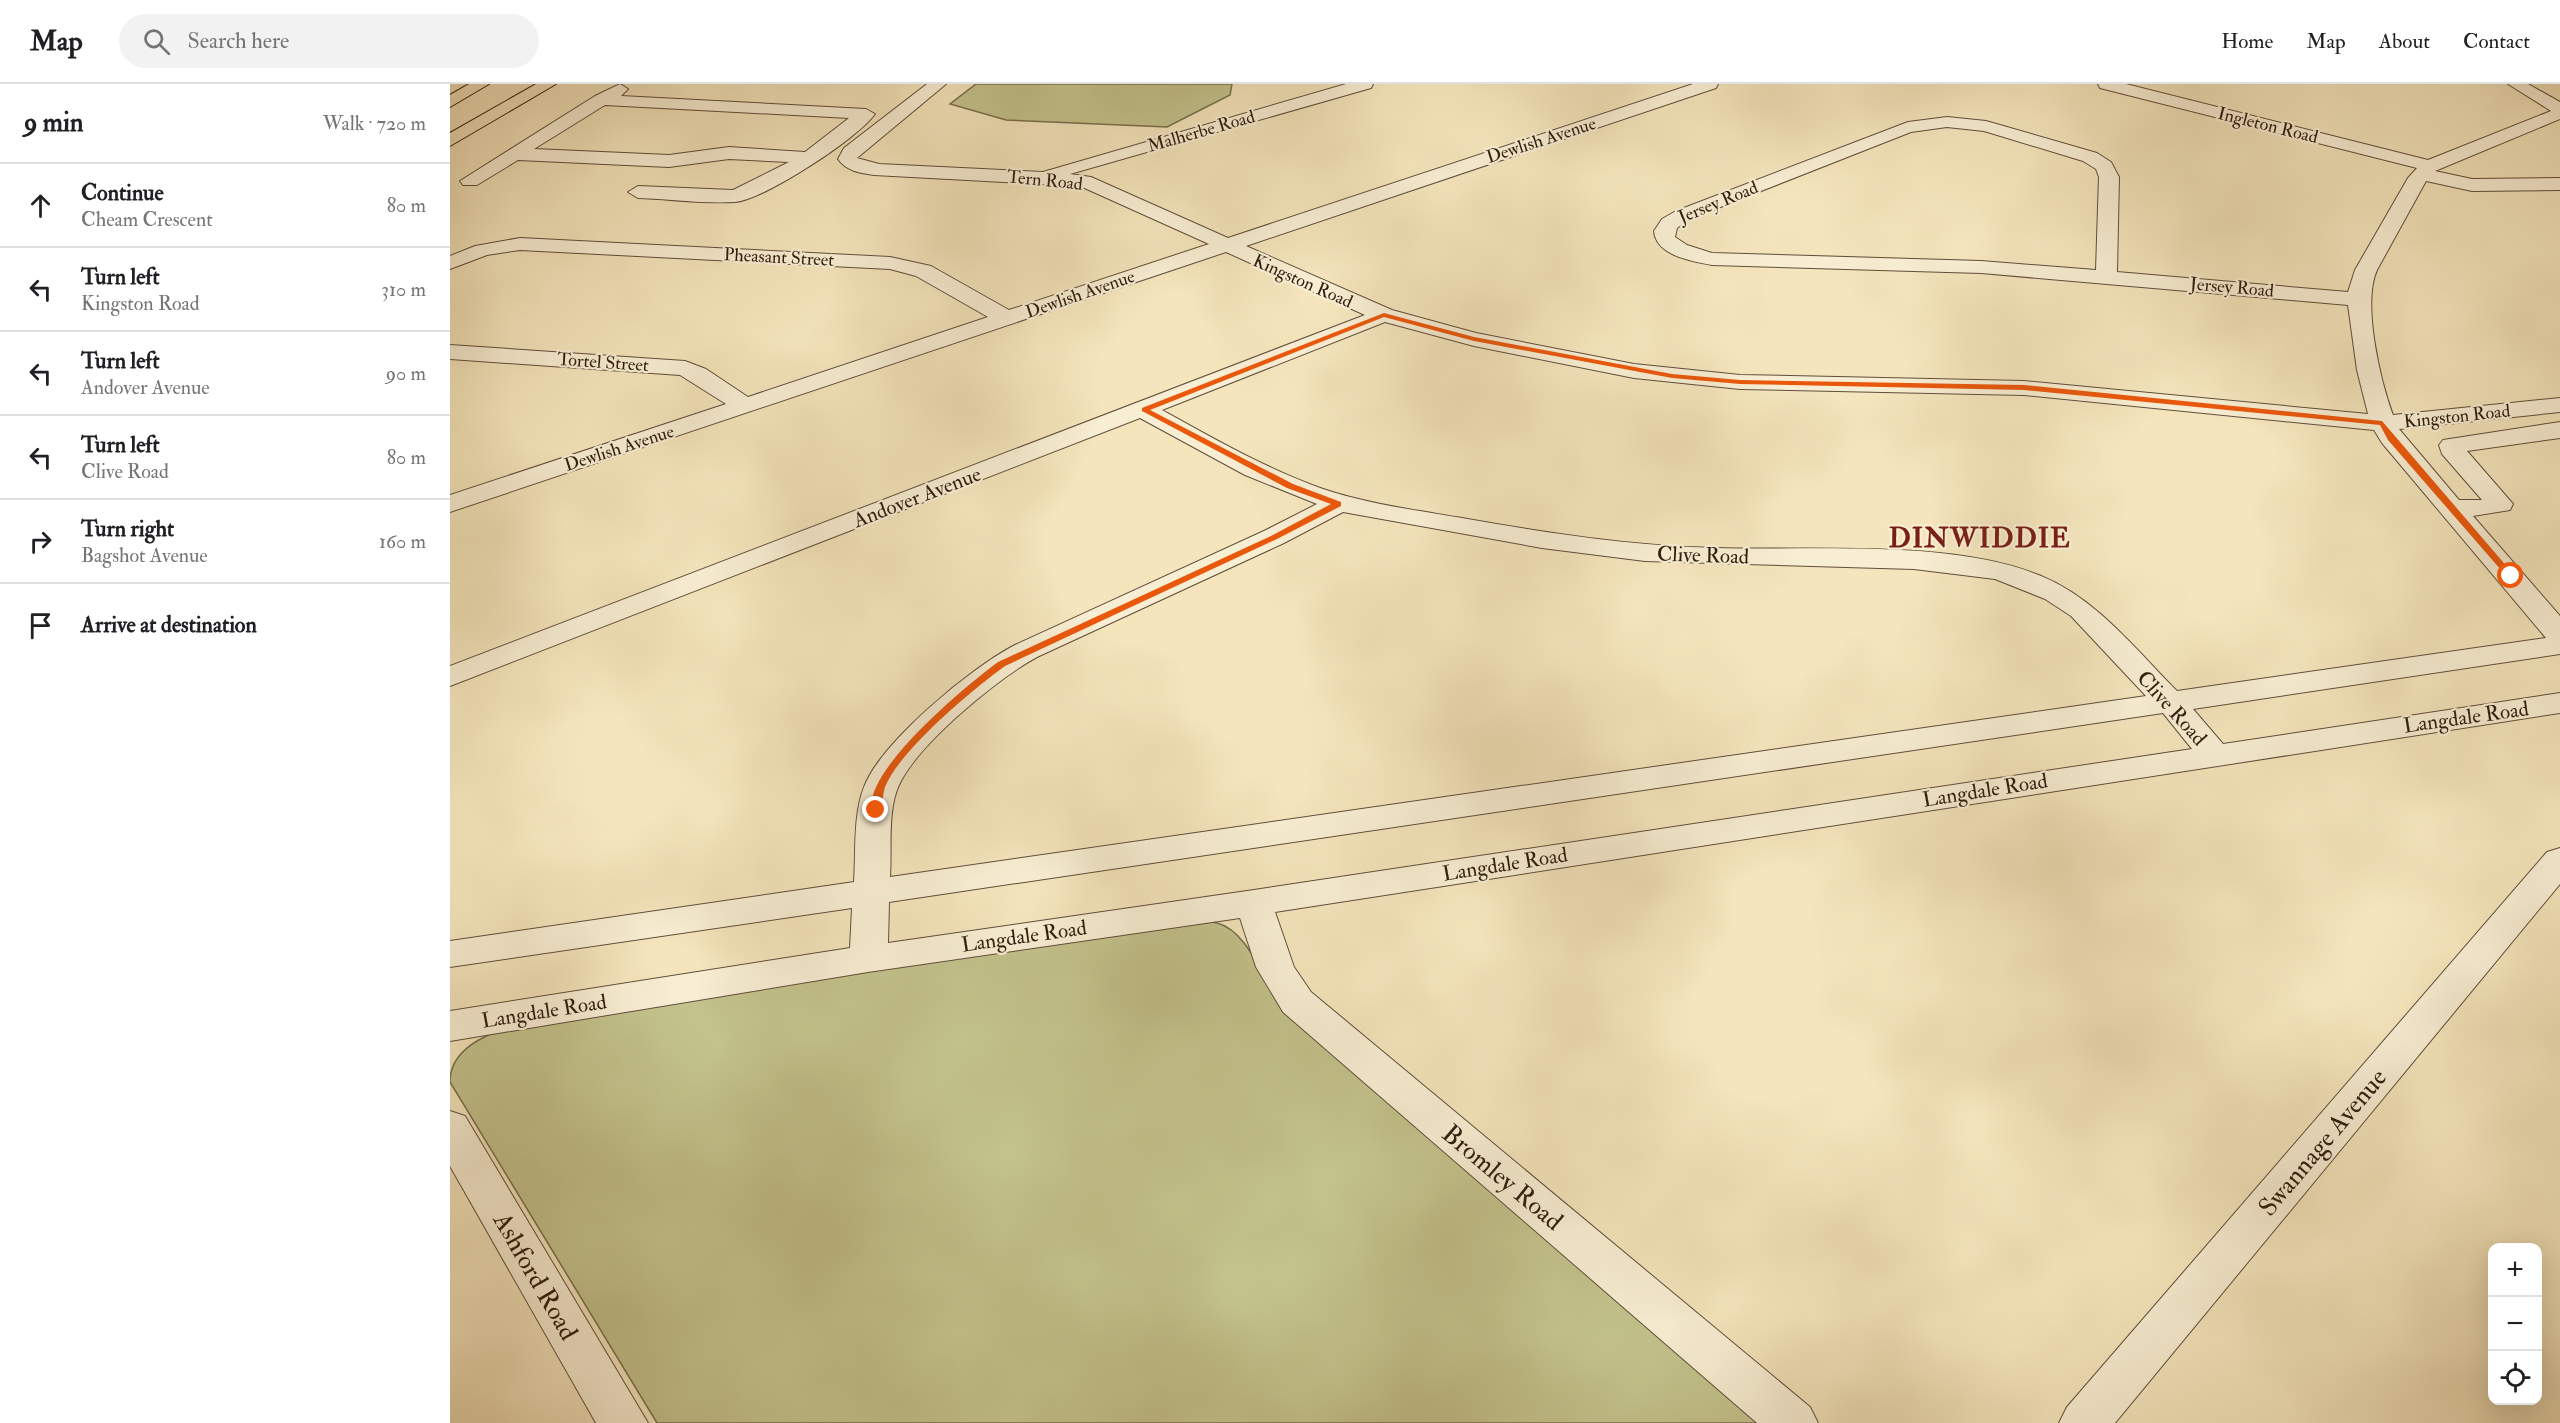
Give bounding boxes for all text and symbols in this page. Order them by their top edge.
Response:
search box [119,14,539,68]
text: Map [30,24,83,59]
icon: search [140,25,173,58]
text: Search here [188,27,289,55]
text: Home [2221,28,2273,55]
text: Map [2306,28,2346,55]
text: About [2379,28,2430,55]
text: Contact [2463,28,2530,55]
street label: Ingleton Road [2215,102,2321,149]
street label: Malherbe Road [1145,105,1258,158]
text: 9 min [24,107,83,139]
text: Walk · 720 m [323,111,426,136]
street label: Dewlish Avenue [1483,112,1599,169]
street label: Tern Road [1006,165,1084,196]
street label: Jersey Road [1674,176,1762,229]
text: Continue [81,179,164,207]
icon: ahead [24,189,57,222]
text: 80 m [387,193,426,218]
text: Cheam Crescent [81,207,213,232]
street label: Pheasant Street [723,243,835,272]
street label: Kingston Road [1249,249,1356,314]
text: Turn left [81,263,160,291]
street label: Dewlish Avenue [1023,265,1138,324]
street label: Jersey Road [2188,272,2275,303]
icon: left [24,273,57,306]
text: 310 m [381,277,426,302]
text: Kingston Road [81,291,200,316]
text: Turn left [81,347,160,375]
street label: Tortel Street [556,348,650,377]
icon: left [24,357,57,390]
text: 90 m [386,361,426,386]
text: Andover Avenue [81,375,210,400]
street label: Kingston Road [2403,399,2512,434]
street label: Dewlish Avenue [561,420,677,477]
text: Turn left [81,431,160,459]
icon: left [24,441,57,474]
text: 80 m [387,445,426,470]
text: Clive Road [81,459,169,484]
street label: Andover Avenue [848,461,985,535]
text: Turn right [81,515,174,543]
district label: DINWIDDIE [1889,522,2071,555]
icon: right [24,525,57,558]
text: 160 m [379,529,426,554]
street label: Clive Road [1656,540,1750,571]
text: Bagshot Avenue [81,543,208,568]
route start [2497,562,2523,588]
icon: arrive [24,609,57,642]
text: Arrive at destination [81,611,257,639]
street label: Clive Road [2131,665,2213,752]
street label: Langdale Road [2402,695,2531,740]
street label: Langdale Road [1921,767,2050,814]
route end [862,796,888,822]
street label: Langdale Road [1441,841,1570,888]
street label: Langdale Road [960,914,1089,959]
street label: Langdale Road [480,988,609,1035]
street label: Swannage Avenue [2252,1062,2394,1223]
street label: Bromley Road [1435,1118,1569,1238]
street label: Ashford Road [485,1206,585,1346]
map controls [2488,1243,2542,1405]
button: + [2488,1243,2542,1297]
button: − [2488,1297,2542,1351]
button: locate [2488,1351,2542,1405]

